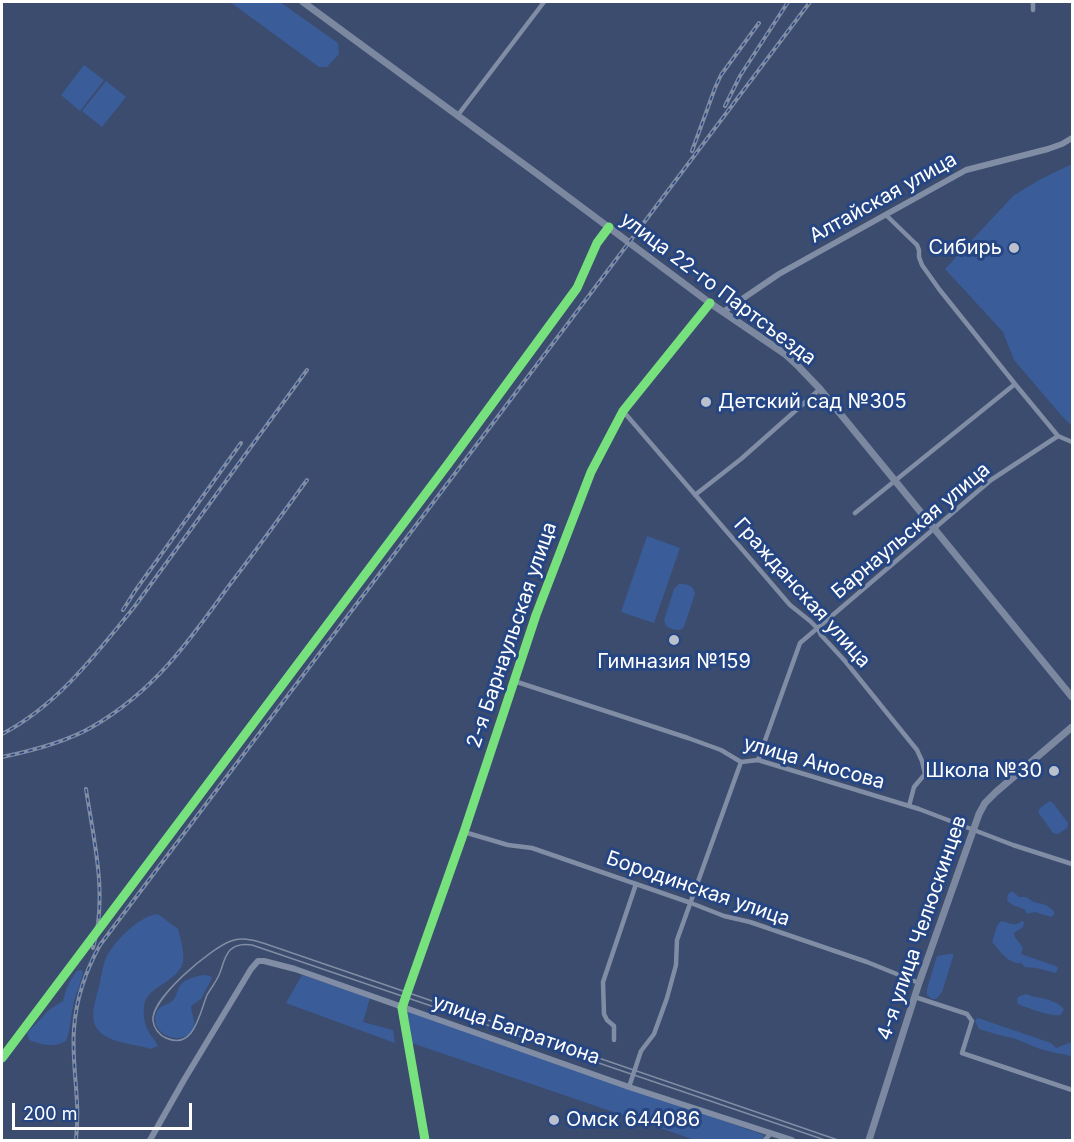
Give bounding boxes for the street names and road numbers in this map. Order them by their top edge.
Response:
street label: Алтайская улица [805,148,961,248]
street label: улица 22-го Партсъезда [615,207,821,371]
street label: Барнаульская улица [827,458,995,604]
street label: Гражданская улица [729,513,875,673]
street label: 2-я Барнаульская улица [462,519,562,751]
street label: улица Аносова [741,731,887,795]
street label: 4-я улица Челюскинцев [872,812,972,1044]
street label: Бородинская улица [603,846,793,932]
street label: улица Багратиона [429,990,603,1070]

